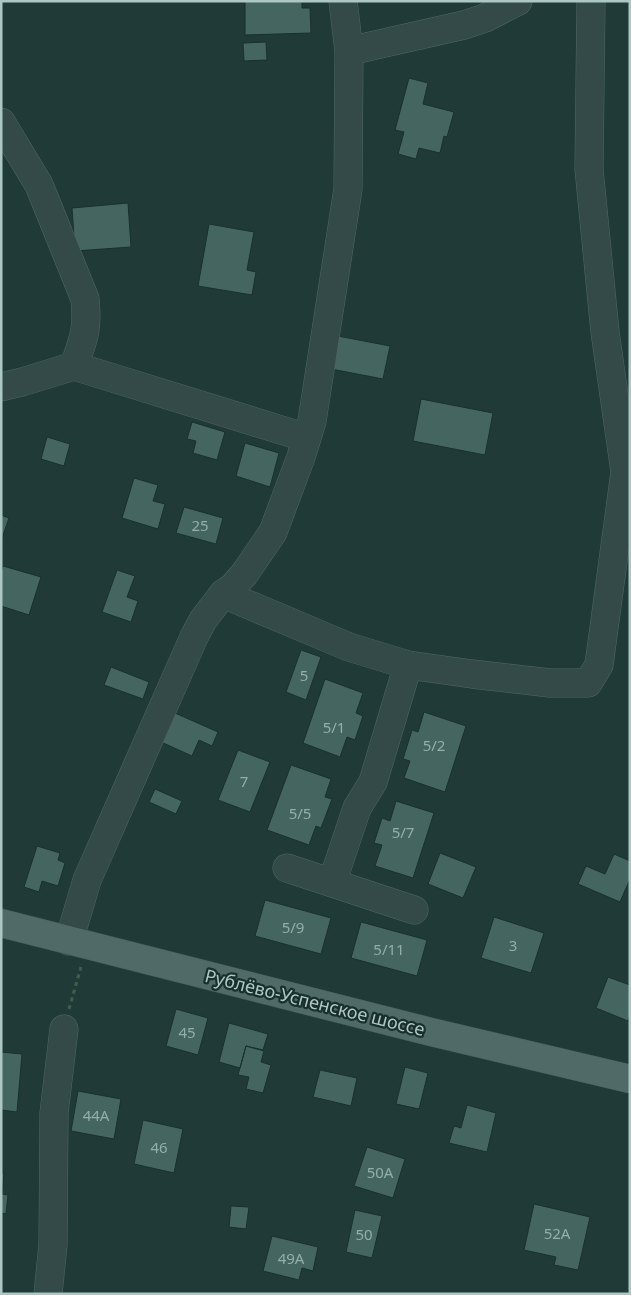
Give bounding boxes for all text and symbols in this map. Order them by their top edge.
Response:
house number: 25 [191,515,209,535]
house number: 5 [300,665,308,685]
house number: 5/1 [323,717,345,737]
house number: 5/2 [423,735,445,755]
house number: 7 [240,771,248,791]
house number: 5/5 [289,803,311,823]
house number: 5/7 [392,822,414,842]
house number: 5/9 [282,917,304,937]
house number: 3 [509,935,517,955]
house number: 5/11 [373,939,405,959]
street label: Рублёво-Успенское шоссе [203,963,428,1041]
house number: 45 [178,1022,196,1042]
house number: 44А [83,1105,110,1125]
house number: 46 [150,1137,168,1157]
house number: 50А [367,1162,394,1182]
house number: 52А [544,1223,571,1243]
house number: 50 [355,1224,373,1244]
house number: 49А [278,1248,305,1268]

